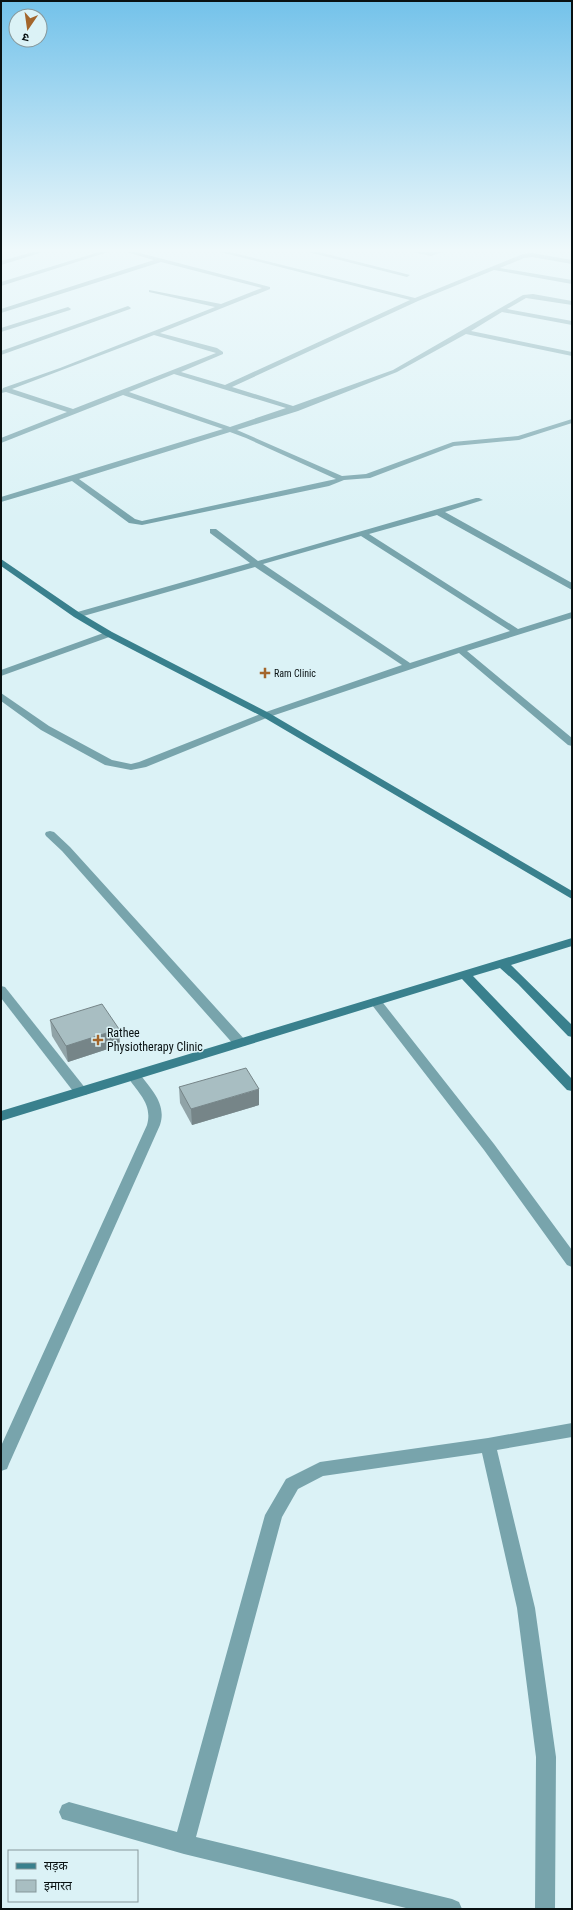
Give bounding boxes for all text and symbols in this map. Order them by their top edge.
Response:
north arrow [8,8,48,48]
text: उ [21,30,30,44]
marker: Ram Clinic [259,667,271,679]
place label: Ram Clinic [274,668,316,679]
place label: Rathee Physiotherapy Clinic [107,1026,203,1054]
marker: Rathee Physiotherapy Clinic [92,1034,104,1046]
legend [8,1850,138,1902]
text: सड़क [44,1859,69,1873]
text: इमारत [44,1879,73,1893]

